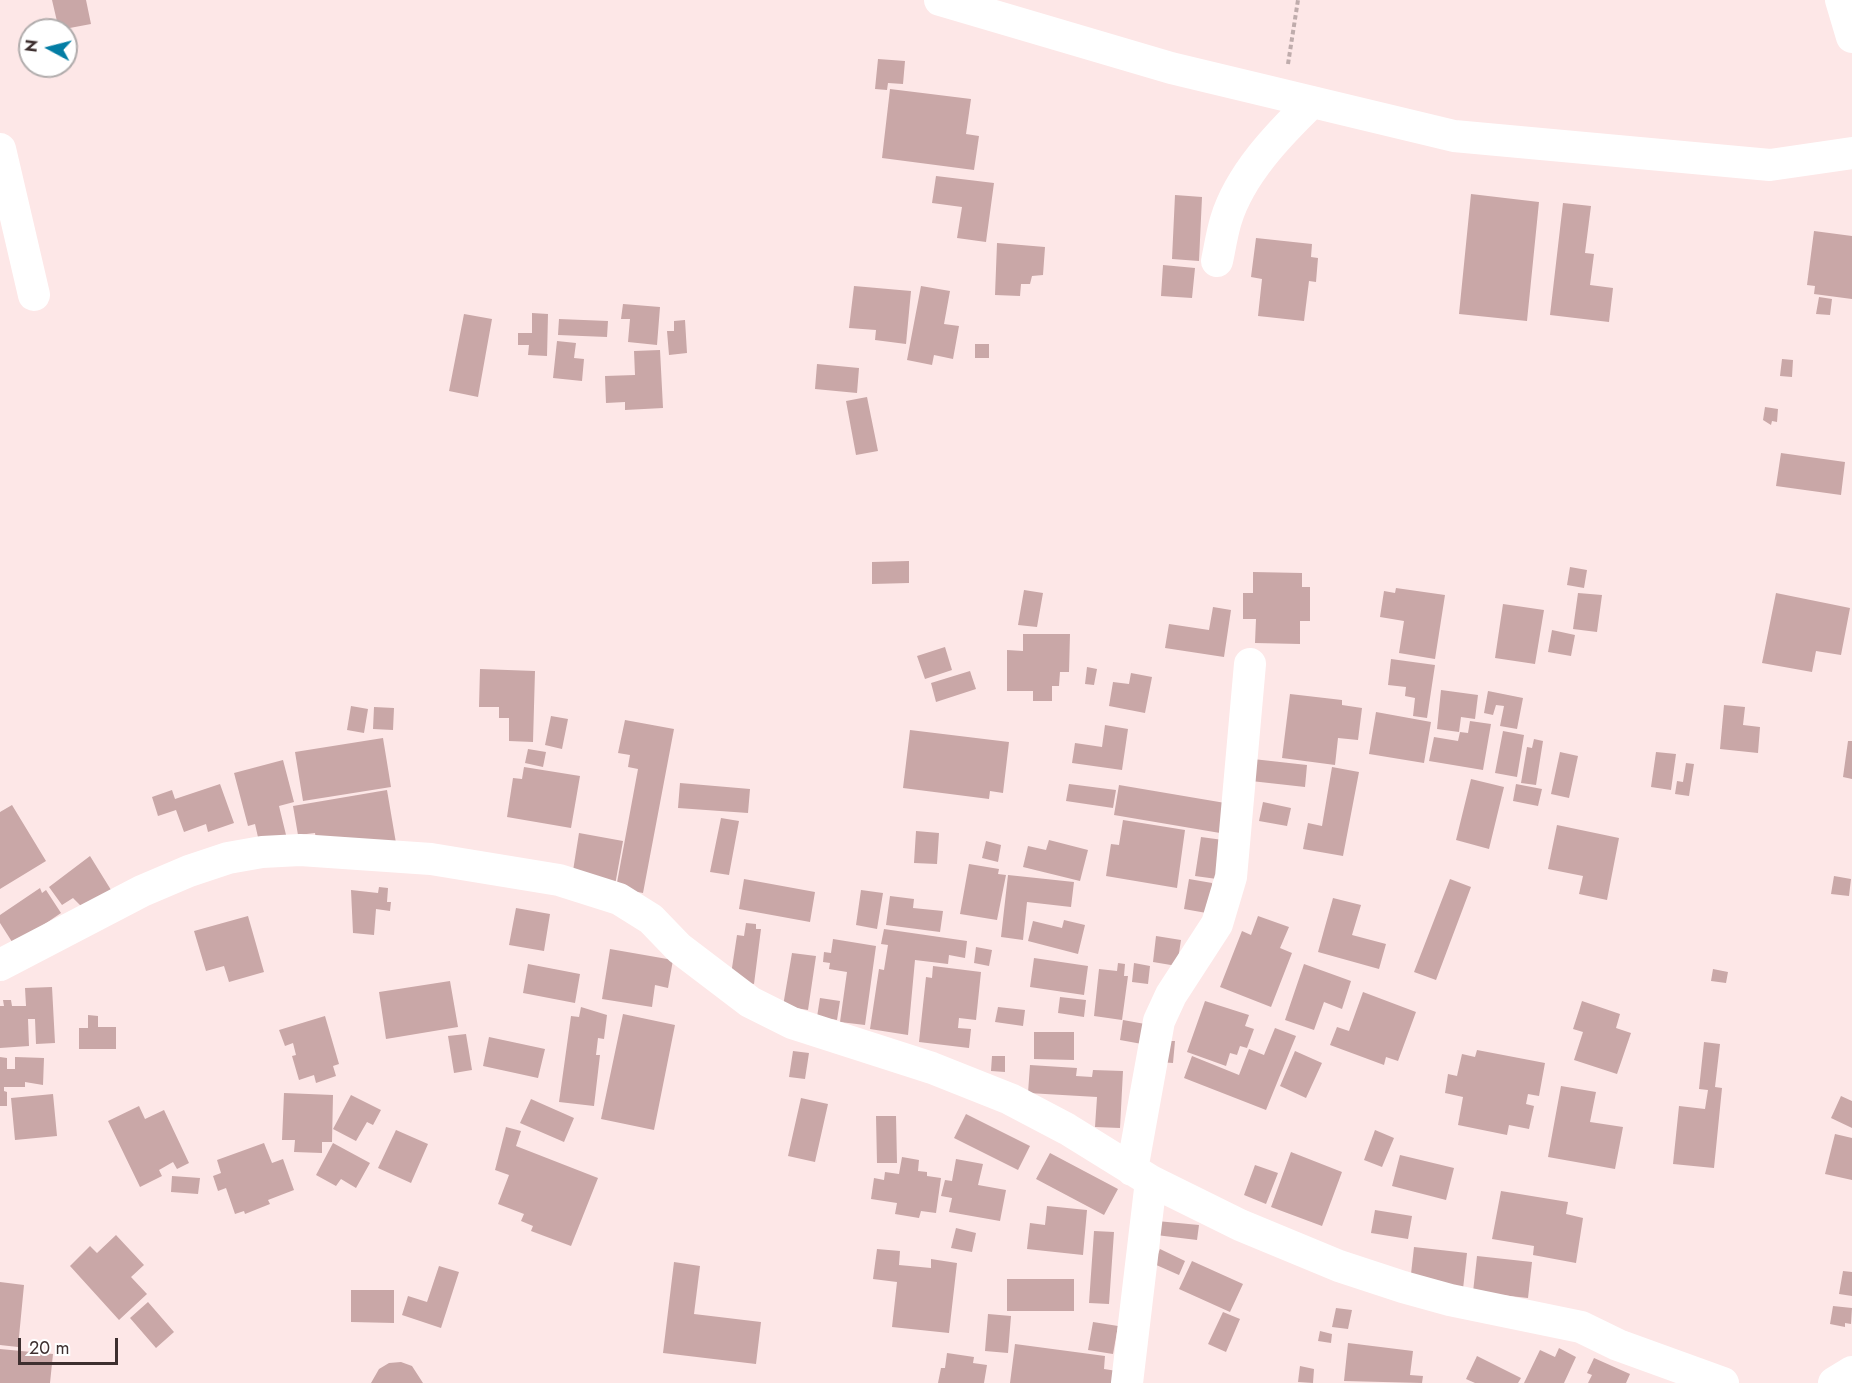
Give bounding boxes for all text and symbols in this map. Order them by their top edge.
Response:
north arrow [18,18,78,78]
text: N [19,38,44,54]
scale bar [21,1326,122,1364]
text: 20 m [29,1335,69,1361]

